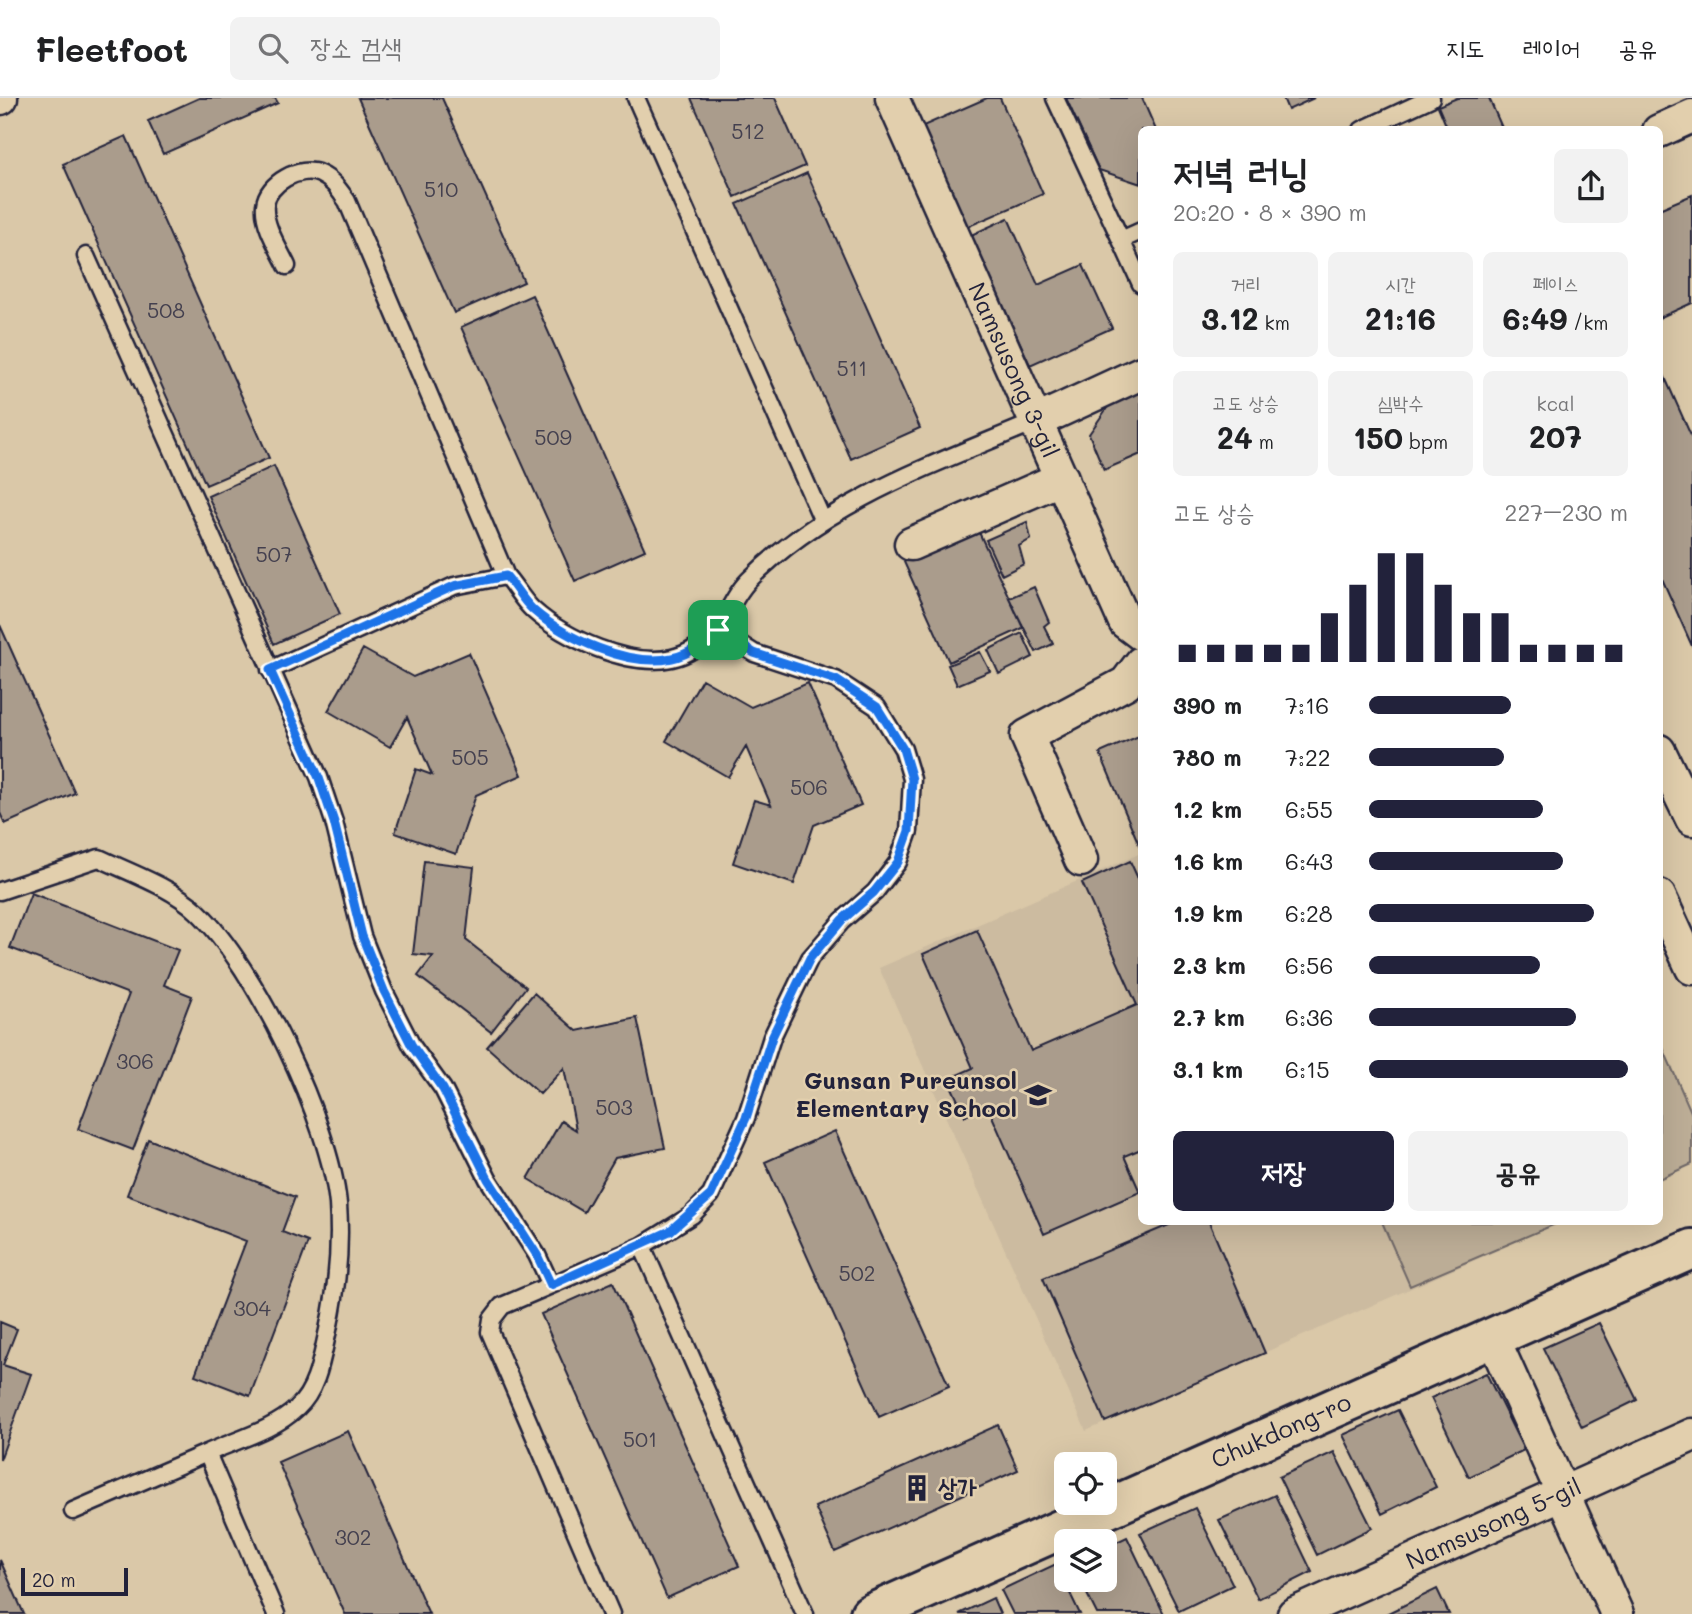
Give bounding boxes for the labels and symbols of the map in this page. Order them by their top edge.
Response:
house number: 512 [731,117,765,144]
house number: 510 [424,175,458,202]
street label: Namsusong 3-gil [962,277,1067,462]
house number: 508 [147,296,185,323]
house number: 511 [836,354,868,381]
house number: 509 [534,423,572,450]
house number: 507 [256,540,292,567]
pin [688,600,748,660]
house number: 505 [451,743,489,770]
house number: 506 [790,773,828,800]
house number: 306 [116,1047,154,1074]
place label: Gunsan Pureunsol Elementary School [795,1064,1017,1123]
school or university icon: Gunsan Pureunsol Elementary School [1023,1080,1053,1110]
house number: 503 [595,1093,633,1120]
house number: 502 [839,1259,875,1286]
house number: 304 [233,1294,271,1321]
street label: Chukdong-ro [1206,1385,1355,1475]
house number: 501 [623,1425,657,1452]
street label: Namsusong 5-gil [1401,1470,1586,1576]
place label: 상가 [938,1471,977,1502]
building icon: 상가 [902,1473,932,1503]
house number: 302 [335,1523,371,1550]
scale bar [21,1565,128,1597]

